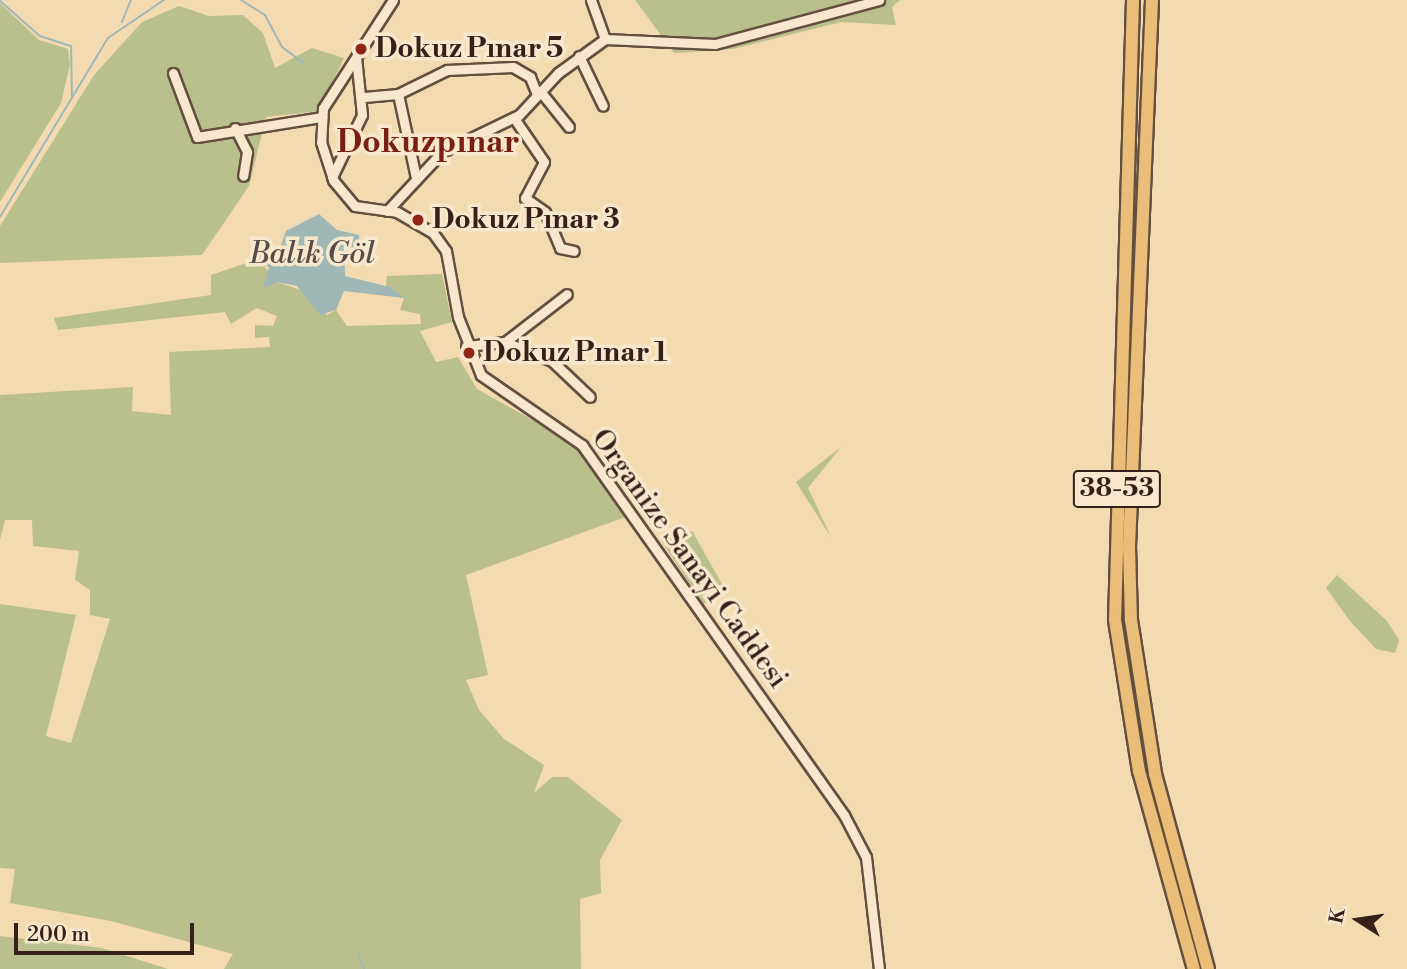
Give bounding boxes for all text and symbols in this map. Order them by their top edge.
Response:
place label: Dokuz Pınar 5 [375,32,563,66]
marker: Dokuz Pınar 5 [353,41,369,57]
district label: Dokuzpınar [336,123,520,161]
place label: Dokuz Pınar 3 [432,203,620,237]
marker: Dokuz Pınar 3 [410,212,426,228]
water label: Balık Göl [249,236,375,272]
place label: Dokuz Pınar 1 [483,336,668,370]
marker: Dokuz Pınar 1 [461,345,477,361]
street label: Organize Sanayi Caddesi [584,423,794,695]
road number: 38-53 [1072,467,1162,512]
north arrow [1323,885,1393,955]
text: K [1324,906,1351,926]
scale bar [18,909,198,953]
text: 200 m [27,922,90,948]

